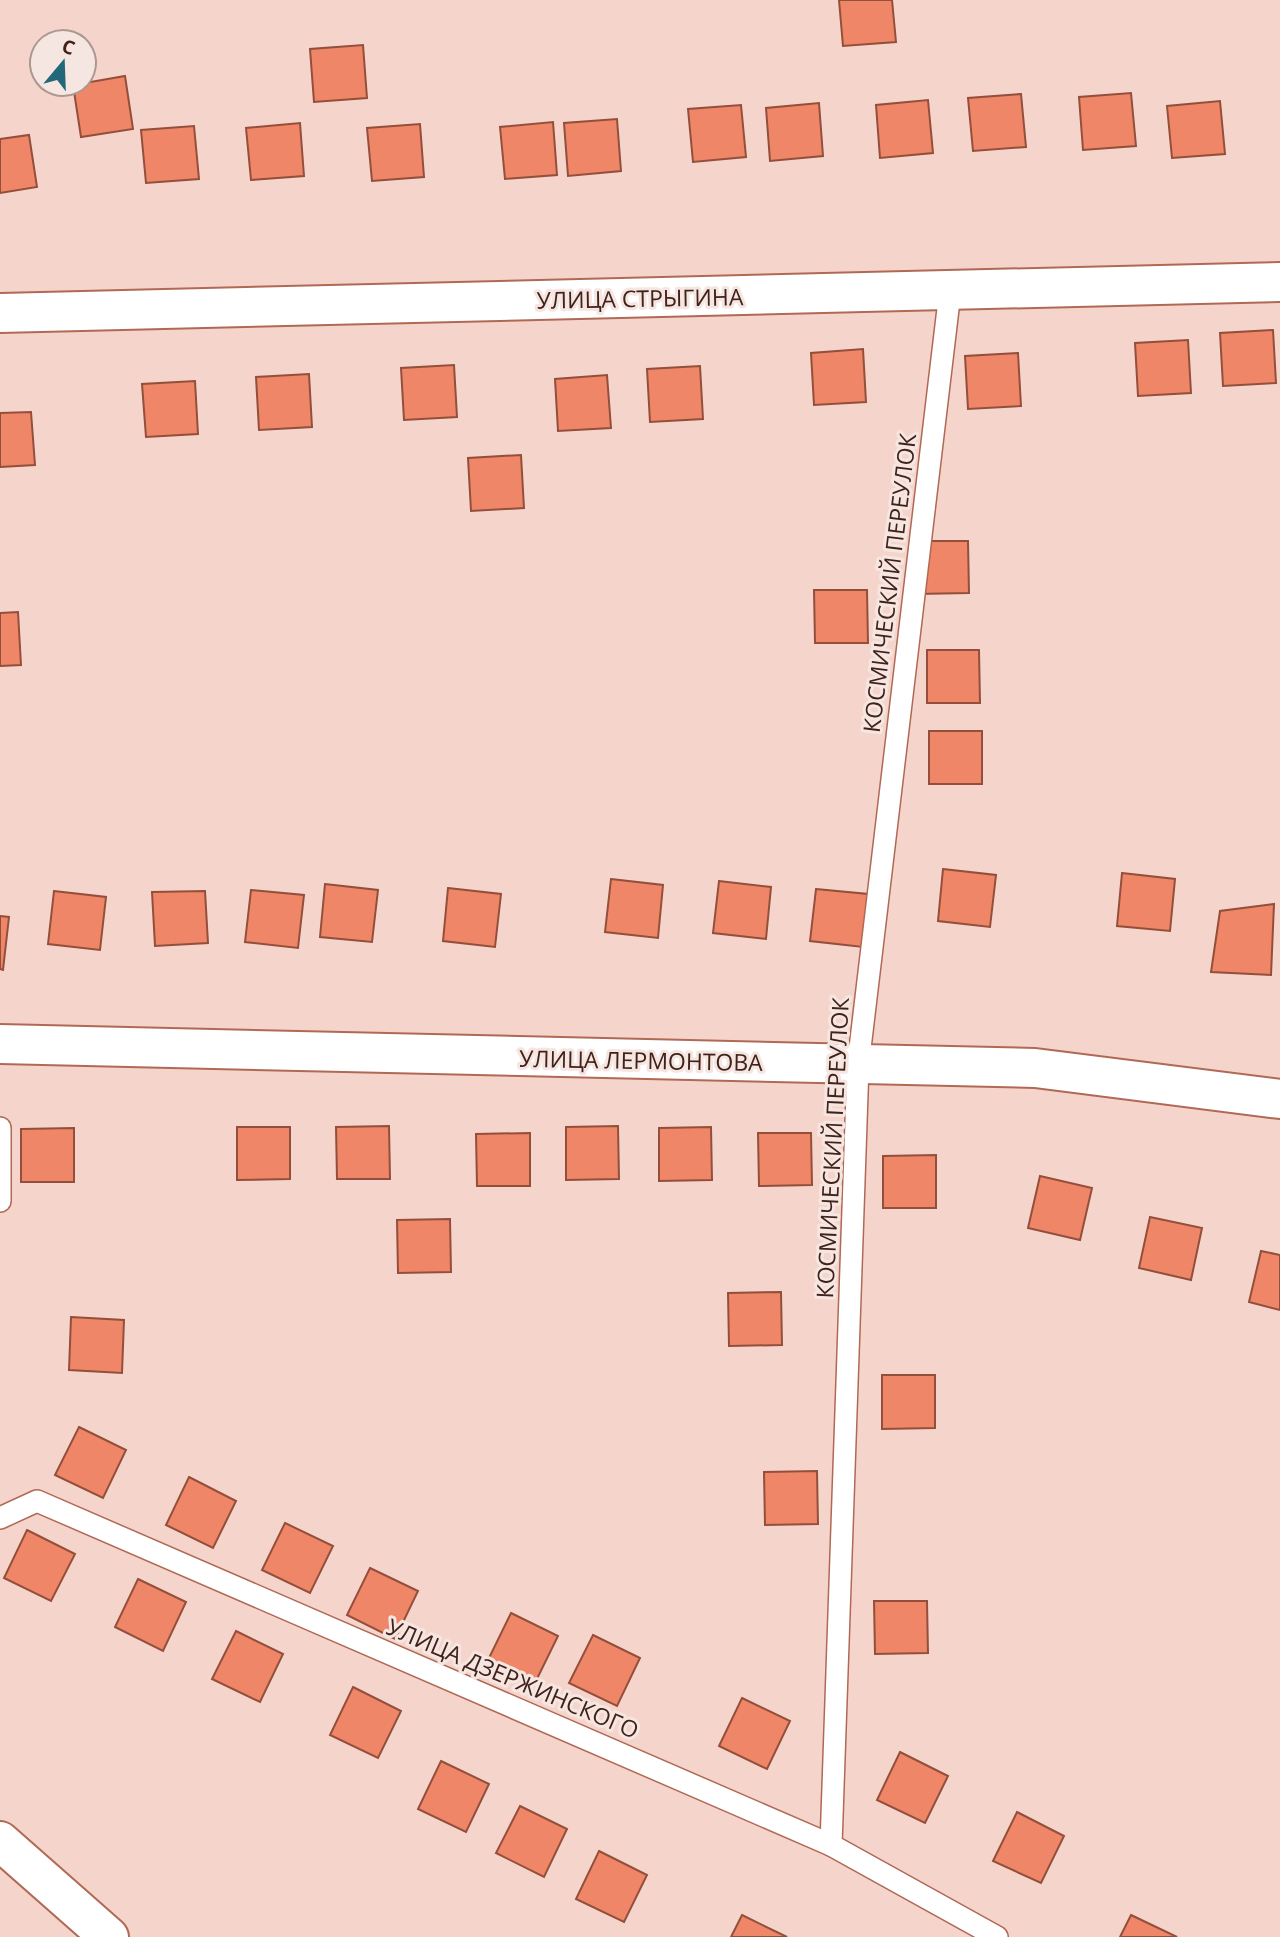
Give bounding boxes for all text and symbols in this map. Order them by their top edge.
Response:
north arrow [28,28,98,98]
text: С [59,33,78,61]
street label: УЛИЦА СТРЫГИНА [536,280,744,316]
street label: КОСМИЧЕСКИЙ ПЕРЕУЛОК [855,431,923,734]
street label: КОСМИЧЕСКИЙ ПЕРЕУЛОК [808,996,856,1299]
street label: УЛИЦА ЛЕРМОНТОВА [519,1042,764,1078]
street label: УЛИЦА ДЗЕРЖИНСКОГО [382,1610,644,1746]

